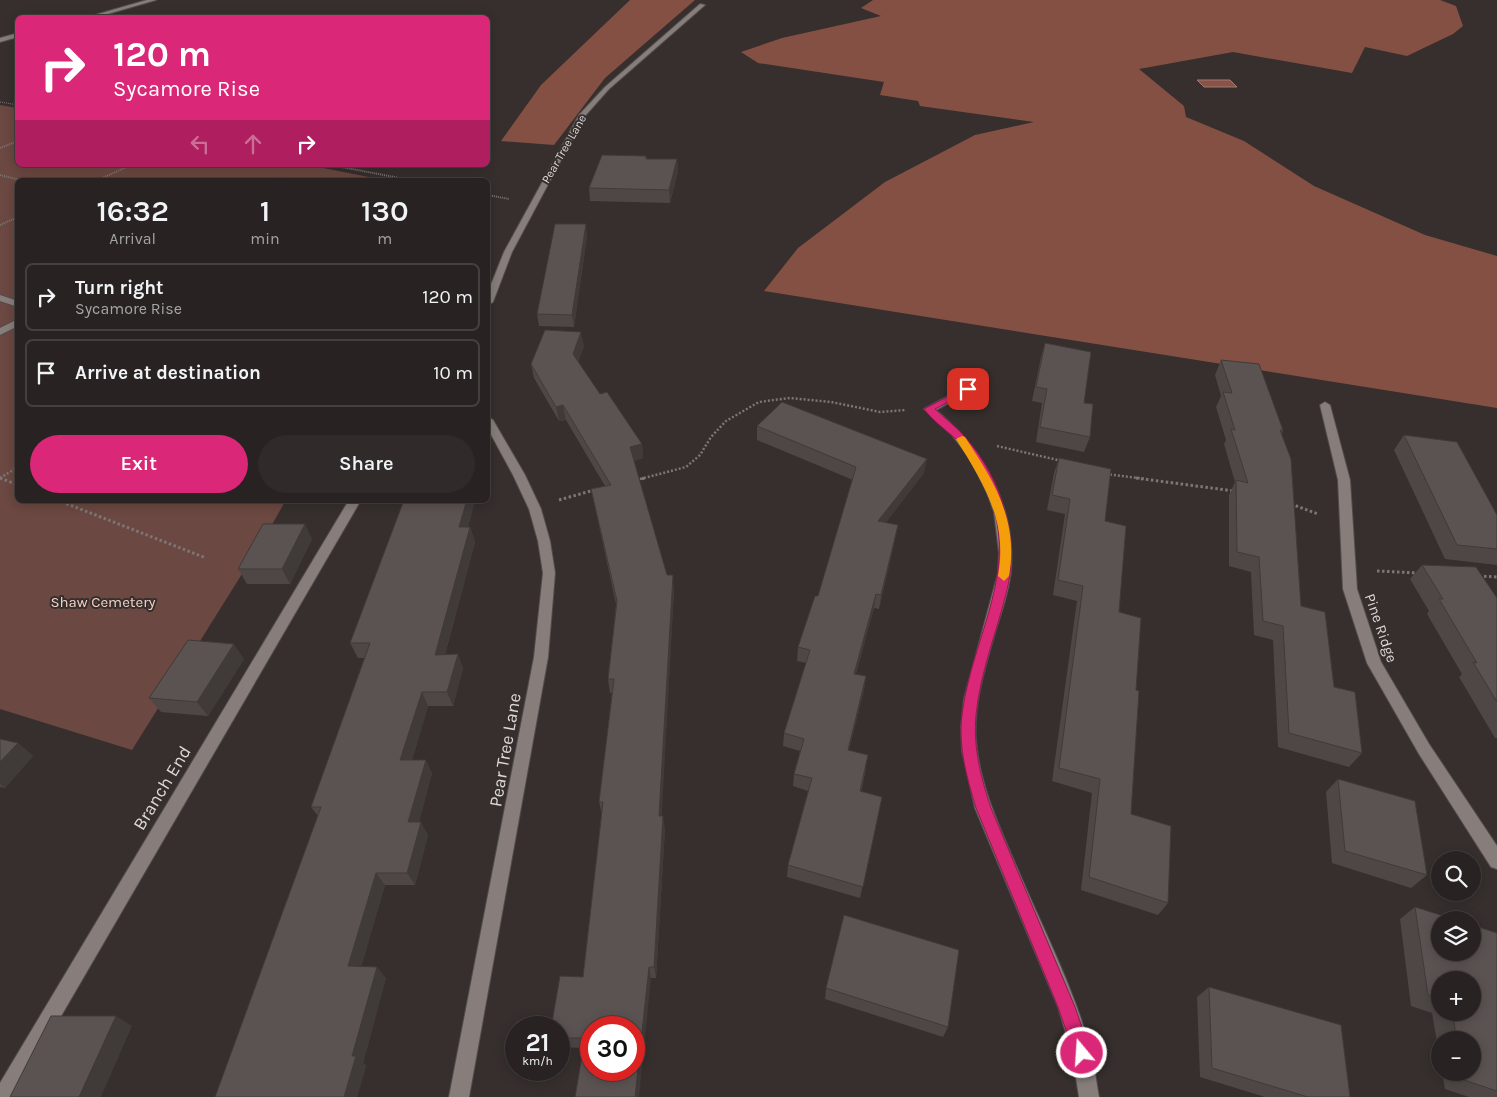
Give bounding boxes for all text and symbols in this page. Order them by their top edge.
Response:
text: 120 m [113,34,211,75]
icon: right [30,35,95,100]
text: Sycamore Rise [113,76,260,102]
street label: Pear Tree Lane [539,112,589,186]
icon: left [186,130,214,158]
icon: ahead [239,130,267,158]
icon: right [292,130,320,158]
text: 16:32 [96,193,169,229]
text: 1 [260,193,270,229]
text: 130 [361,193,409,229]
text: Arrival [109,229,156,248]
text: min [250,229,280,248]
text: m [377,229,392,248]
text: Turn right [75,277,164,299]
icon: right [32,283,60,311]
text: 120 m [422,286,473,308]
text: Sycamore Rise [75,299,182,318]
icon: arrive [32,359,60,387]
text: Arrive at destination [75,362,261,384]
text: 10 m [433,362,473,384]
pin [947,368,989,410]
icon: arrive [954,375,982,403]
button: Exit [30,435,248,493]
button: Share [258,435,475,493]
street label: Pine Ridge [1361,591,1401,665]
park label: Shaw Cemetery [50,593,156,611]
street label: Pear Tree Lane [484,691,526,809]
street label: Branch End [128,742,196,834]
map controls [1431,851,1481,1081]
button: search [1431,851,1481,901]
button: layers [1431,911,1481,961]
button: + [1431,971,1481,1021]
speed limit sign: 30 [580,1016,645,1081]
position arrow [1055,1026,1107,1078]
text: 21 [525,1028,550,1057]
button: − [1431,1031,1481,1081]
text: km/h [522,1054,553,1068]

